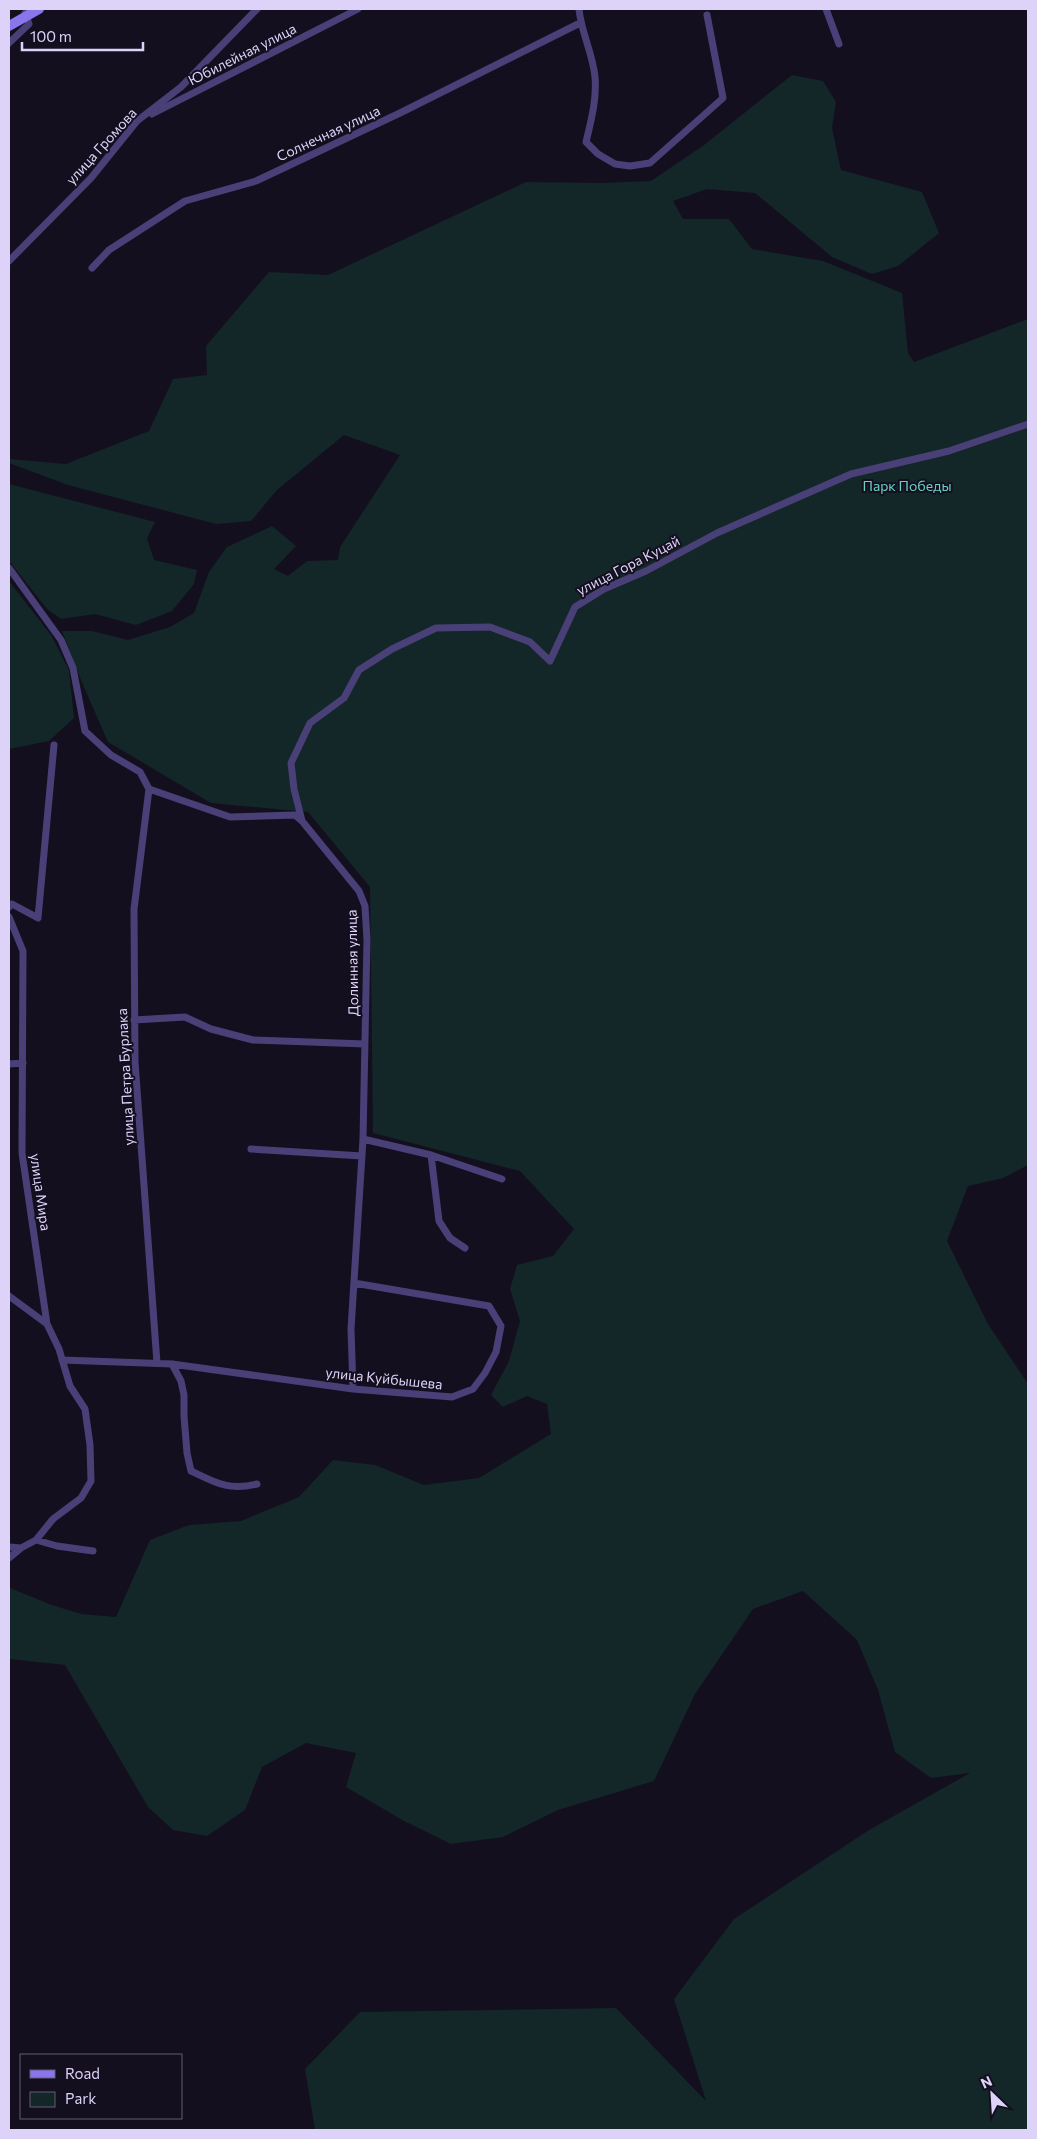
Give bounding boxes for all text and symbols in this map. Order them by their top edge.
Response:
street label: Юбилейная улица [185,19,299,89]
scale bar [22,20,144,52]
text: 100 m [30,27,72,45]
street label: Солнечная улица [274,102,382,164]
street label: улица Громова [62,104,140,188]
park label: Парк Победы [862,477,952,494]
street label: улица Гора Куцай [573,532,683,598]
street label: Долинная улица [343,909,361,1017]
street label: улица Петра Бурлака [113,1008,137,1146]
street label: улица Мира [27,1152,55,1232]
street label: улица Куйбышева [325,1363,443,1393]
legend [20,2054,182,2119]
text: Road [65,2064,100,2082]
north arrow [967,2069,1017,2119]
text: N [978,2072,995,2092]
text: Park [65,2089,96,2107]

